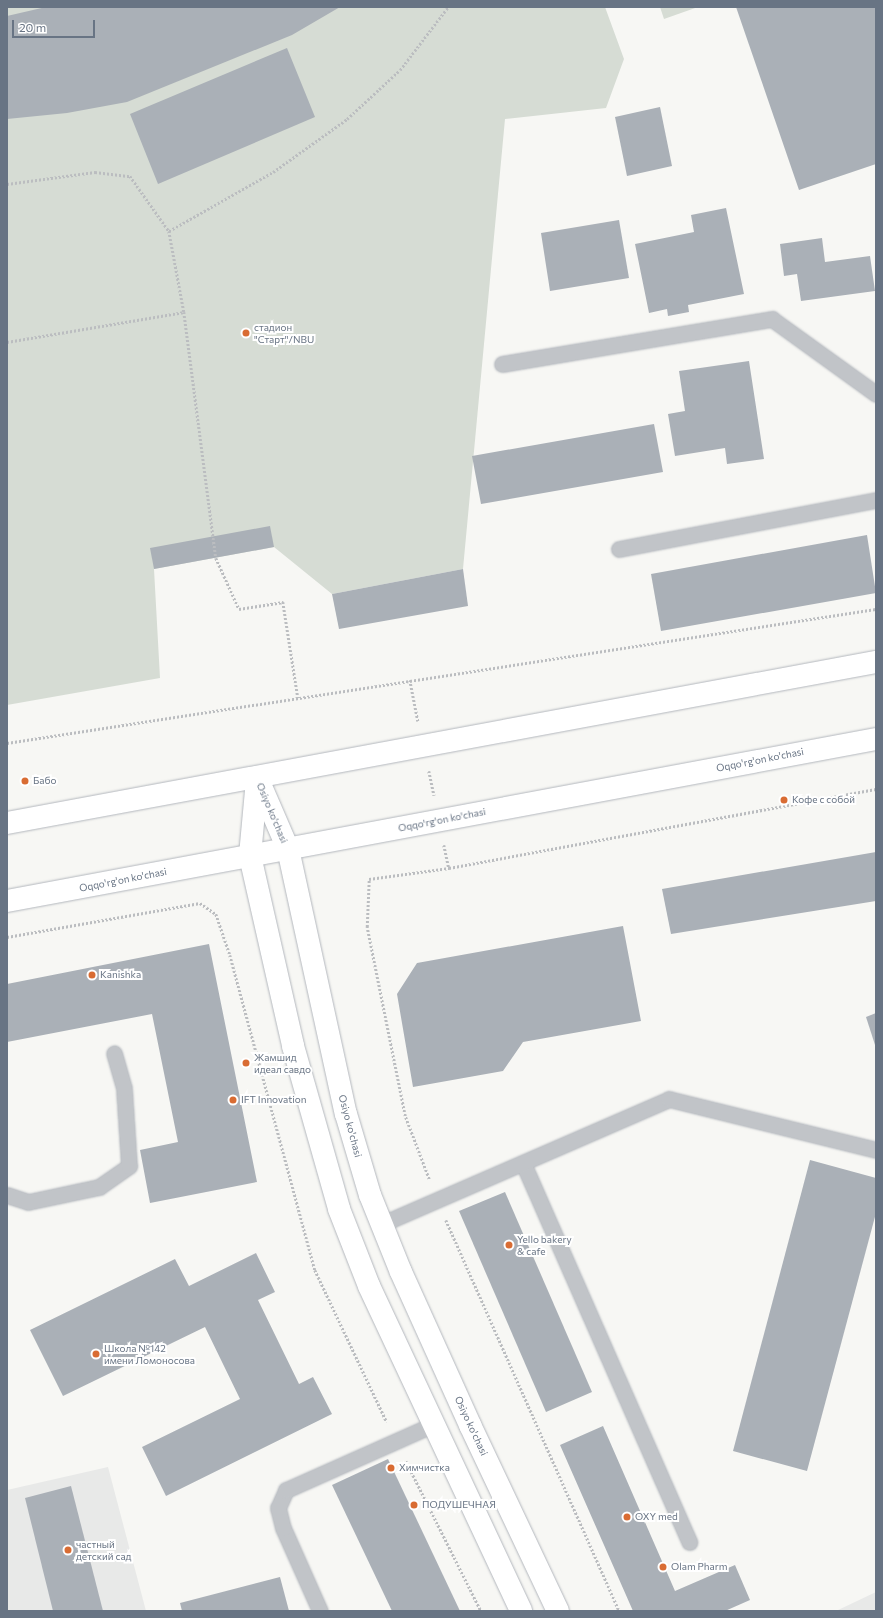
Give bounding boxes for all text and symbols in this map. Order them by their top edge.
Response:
scale bar [14,12,97,38]
text: 20 m [19,20,46,34]
place label: стадион "Старт"/NBU [254,321,314,344]
marker: стадион "Старт"/NBU [241,328,251,338]
street label: Oqqo'rg'on ko'chasi [715,746,805,774]
place label: Бабо [33,775,56,787]
marker: Бабо [20,776,30,786]
street label: Osiyo ko'chasi [254,781,290,845]
place label: Кофе с собой [792,794,855,806]
marker: Кофе с собой [779,795,789,805]
street label: Oqqo'rg'on ko'chasi [397,806,487,834]
street label: Oqqo'rg'on ko'chasi [78,866,168,894]
place label: Kanishka [100,969,141,981]
marker: Kanishka [87,970,97,980]
place label: Жамшид идеал савдо [254,1051,311,1074]
marker: Жамшид идеал савдо [241,1058,251,1068]
street label: Osiyo ko'chasi [336,1093,364,1159]
place label: IFT Innovation [241,1094,307,1106]
marker: IFT Innovation [228,1095,238,1105]
place label: Yello bakery & cafe [517,1233,572,1256]
marker: Yello bakery & cafe [504,1240,514,1250]
place label: Школа №142 имени Ломоносова [104,1342,195,1366]
marker: Школа №142 имени Ломоносова [91,1349,101,1359]
street label: Osiyo ko'chasi [452,1394,490,1458]
place label: Химчистка [399,1462,450,1474]
marker: Химчистка [386,1463,396,1473]
place label: ПОДУШЕЧНАЯ [422,1499,496,1511]
marker: ПОДУШЕЧНАЯ [409,1500,419,1510]
place label: OXY med [635,1511,678,1523]
marker: OXY med [622,1512,632,1522]
place label: частный детский сад [76,1538,131,1562]
marker: частный детский сад [63,1545,73,1555]
place label: Olam Pharm [671,1561,728,1573]
marker: Olam Pharm [658,1562,668,1572]

